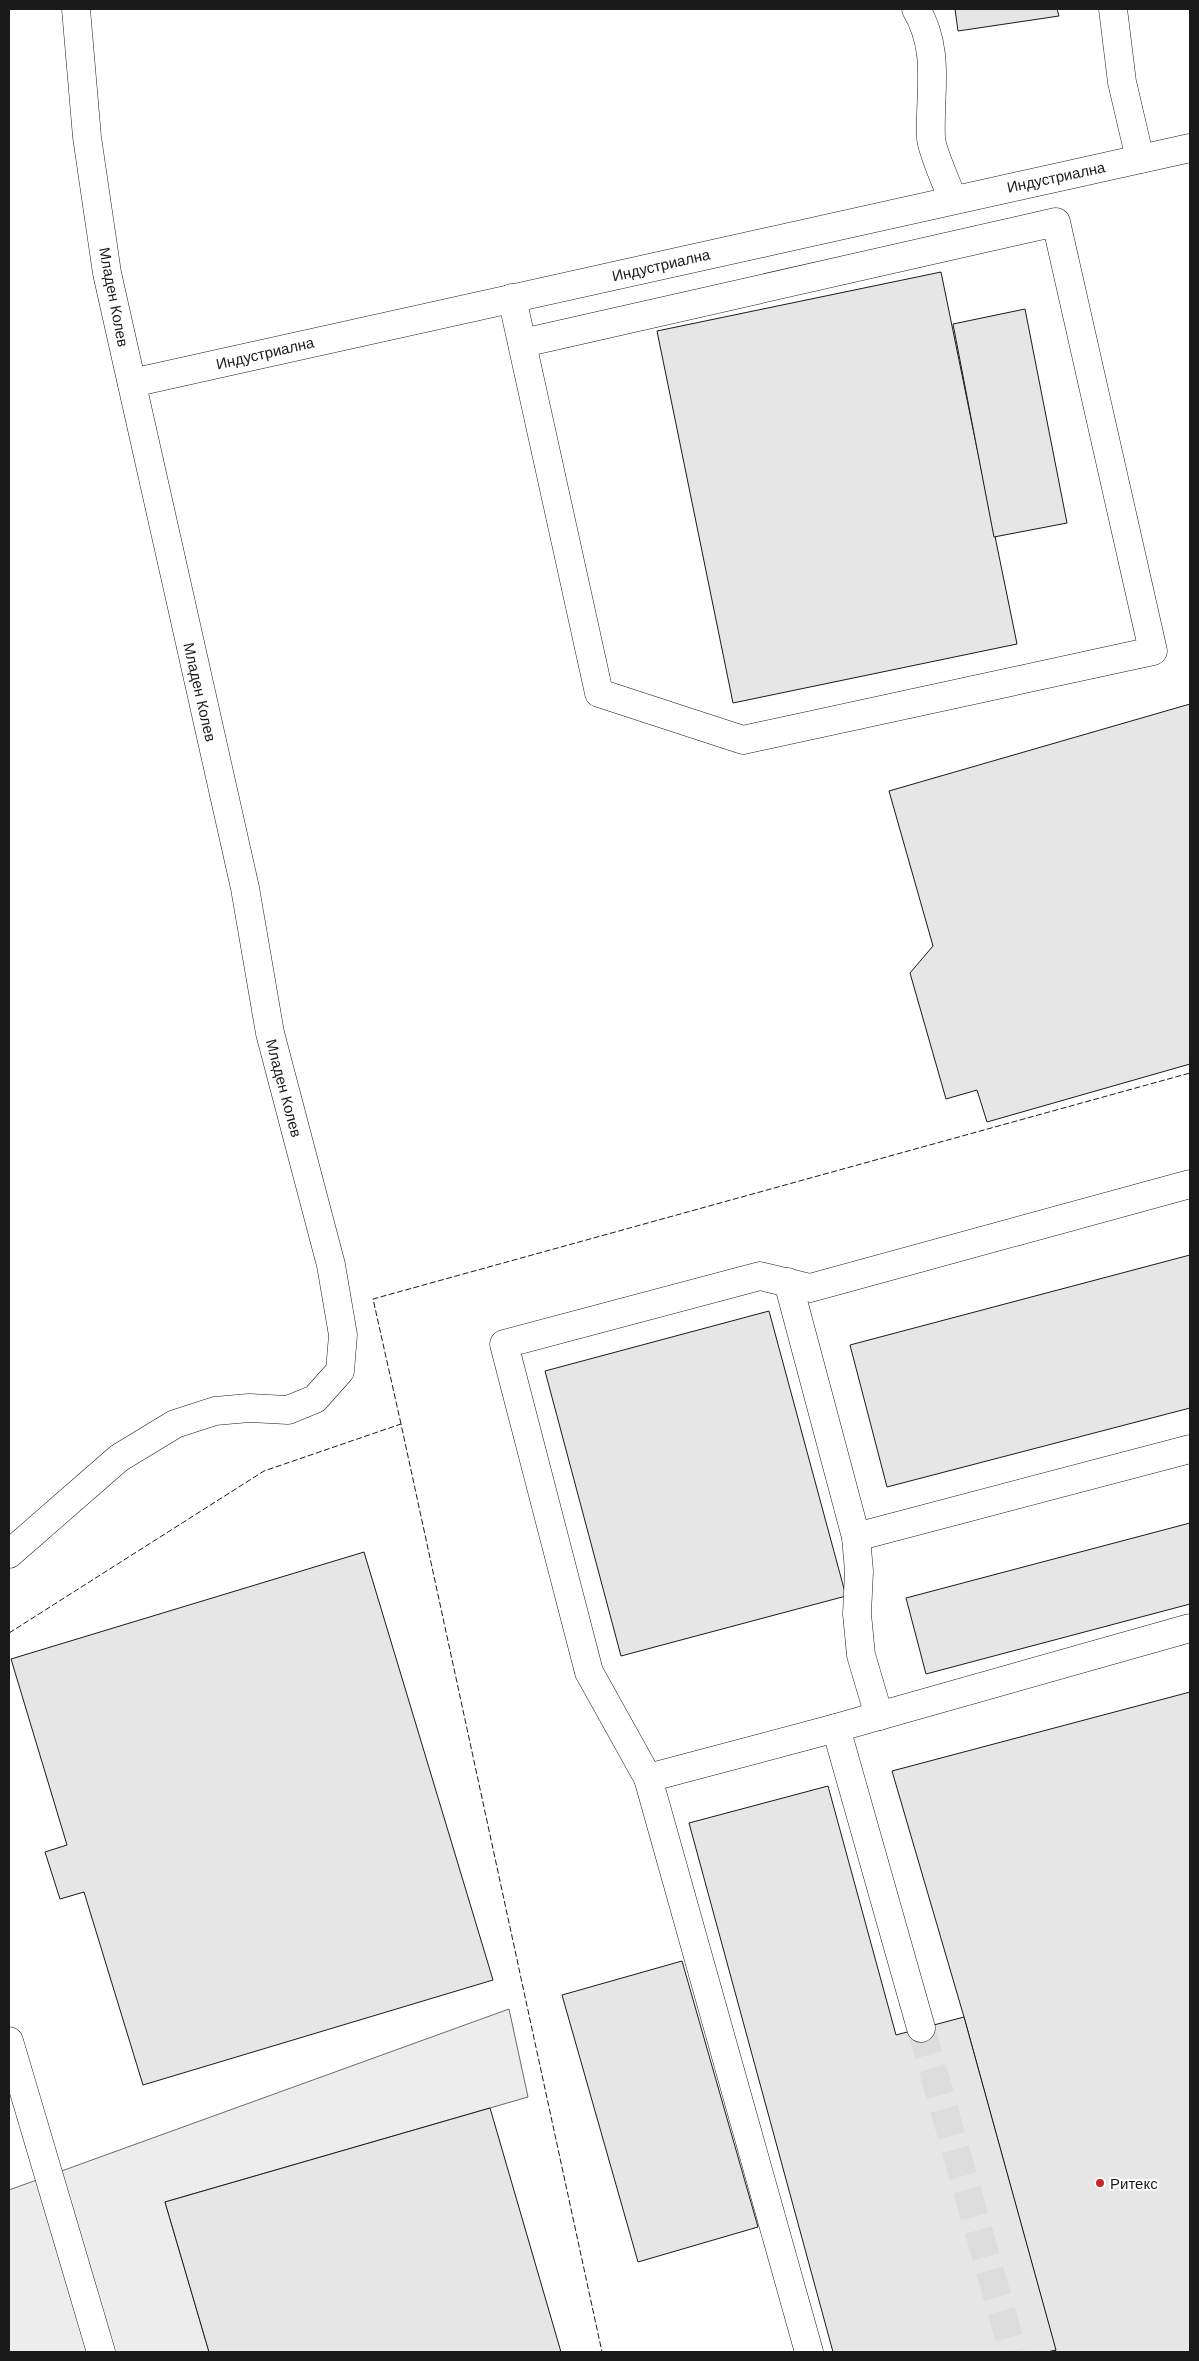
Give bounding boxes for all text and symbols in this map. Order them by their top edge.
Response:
street label: Индустриална [1005,158,1107,196]
street label: Индустриална [610,245,712,285]
street label: Младен Колев [96,246,132,348]
street label: Индустриална [214,333,316,373]
street label: Младен Колев [180,641,220,743]
street label: Младен Колев [263,1037,305,1139]
place label: Ритекс [1110,2175,1158,2192]
marker: Ритекс [1094,2177,1106,2189]

